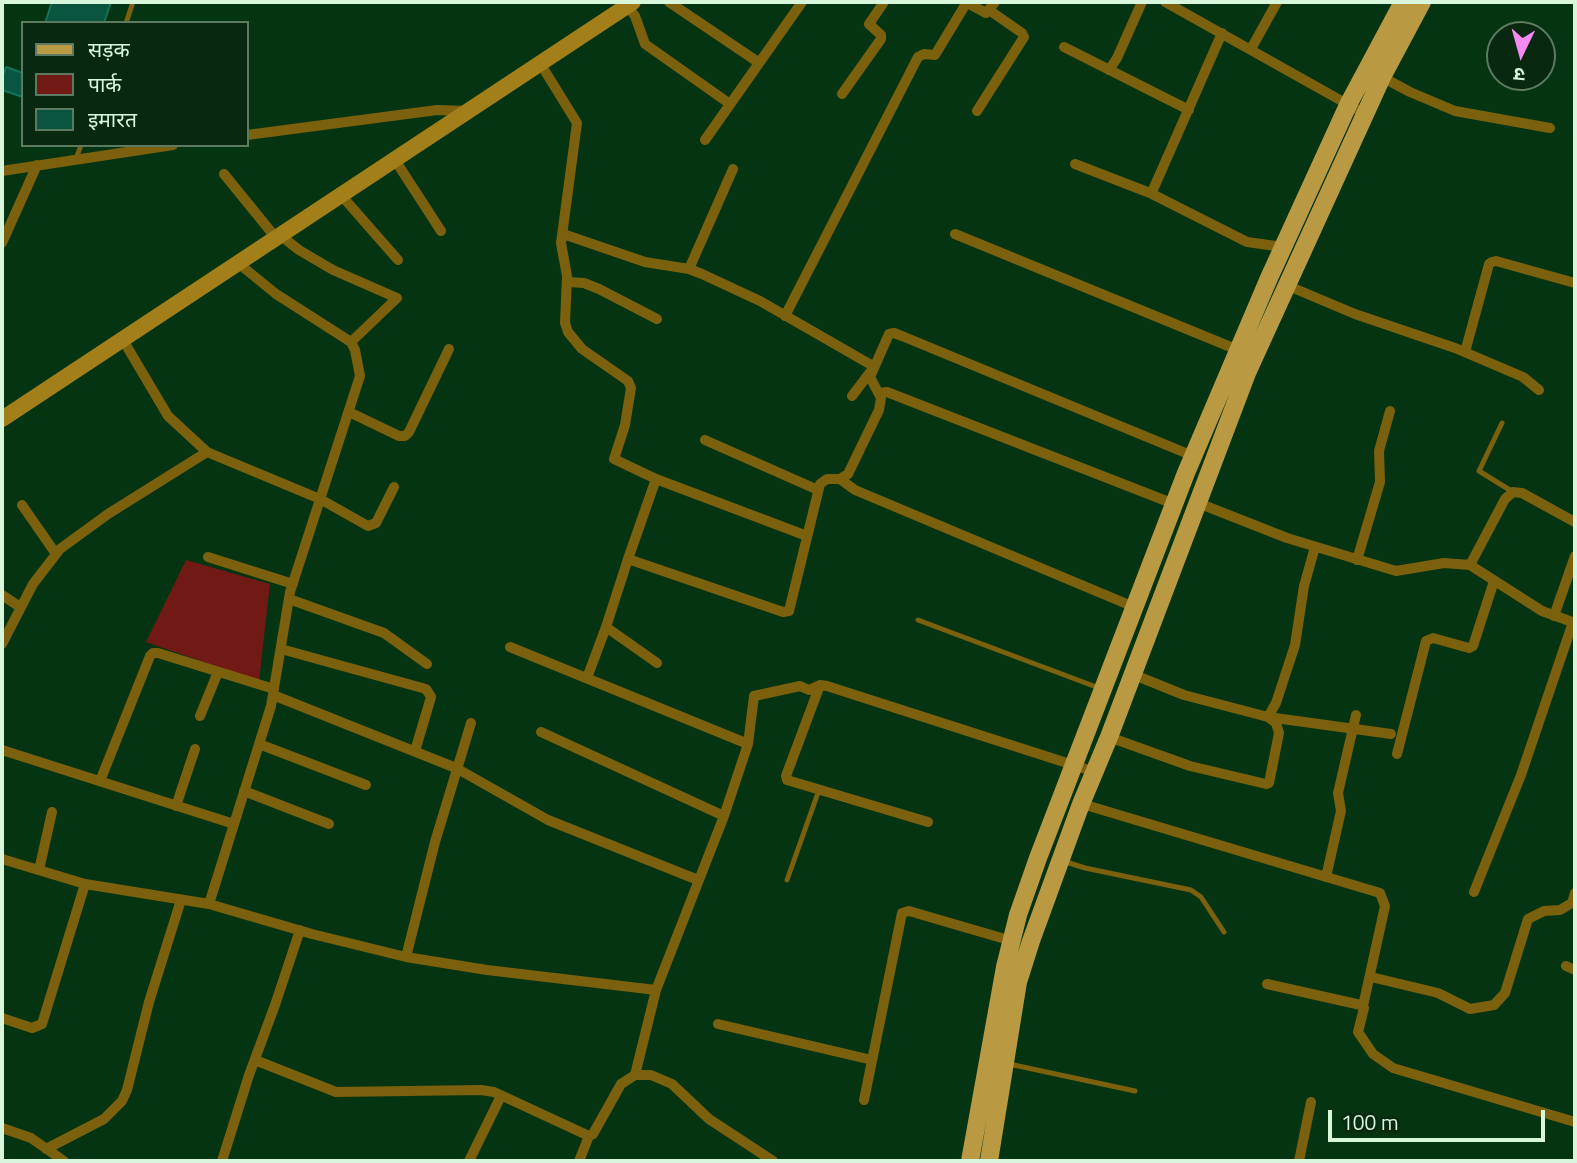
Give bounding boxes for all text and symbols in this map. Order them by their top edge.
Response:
legend [21,21,248,147]
north arrow [1486,21,1556,91]
text: सड़क [88,33,130,65]
text: उ [1512,60,1526,90]
text: पार्क [88,68,122,100]
text: इमारत [88,103,137,135]
scale bar [1332,1096,1549,1140]
text: 100 m [1341,1106,1398,1138]

